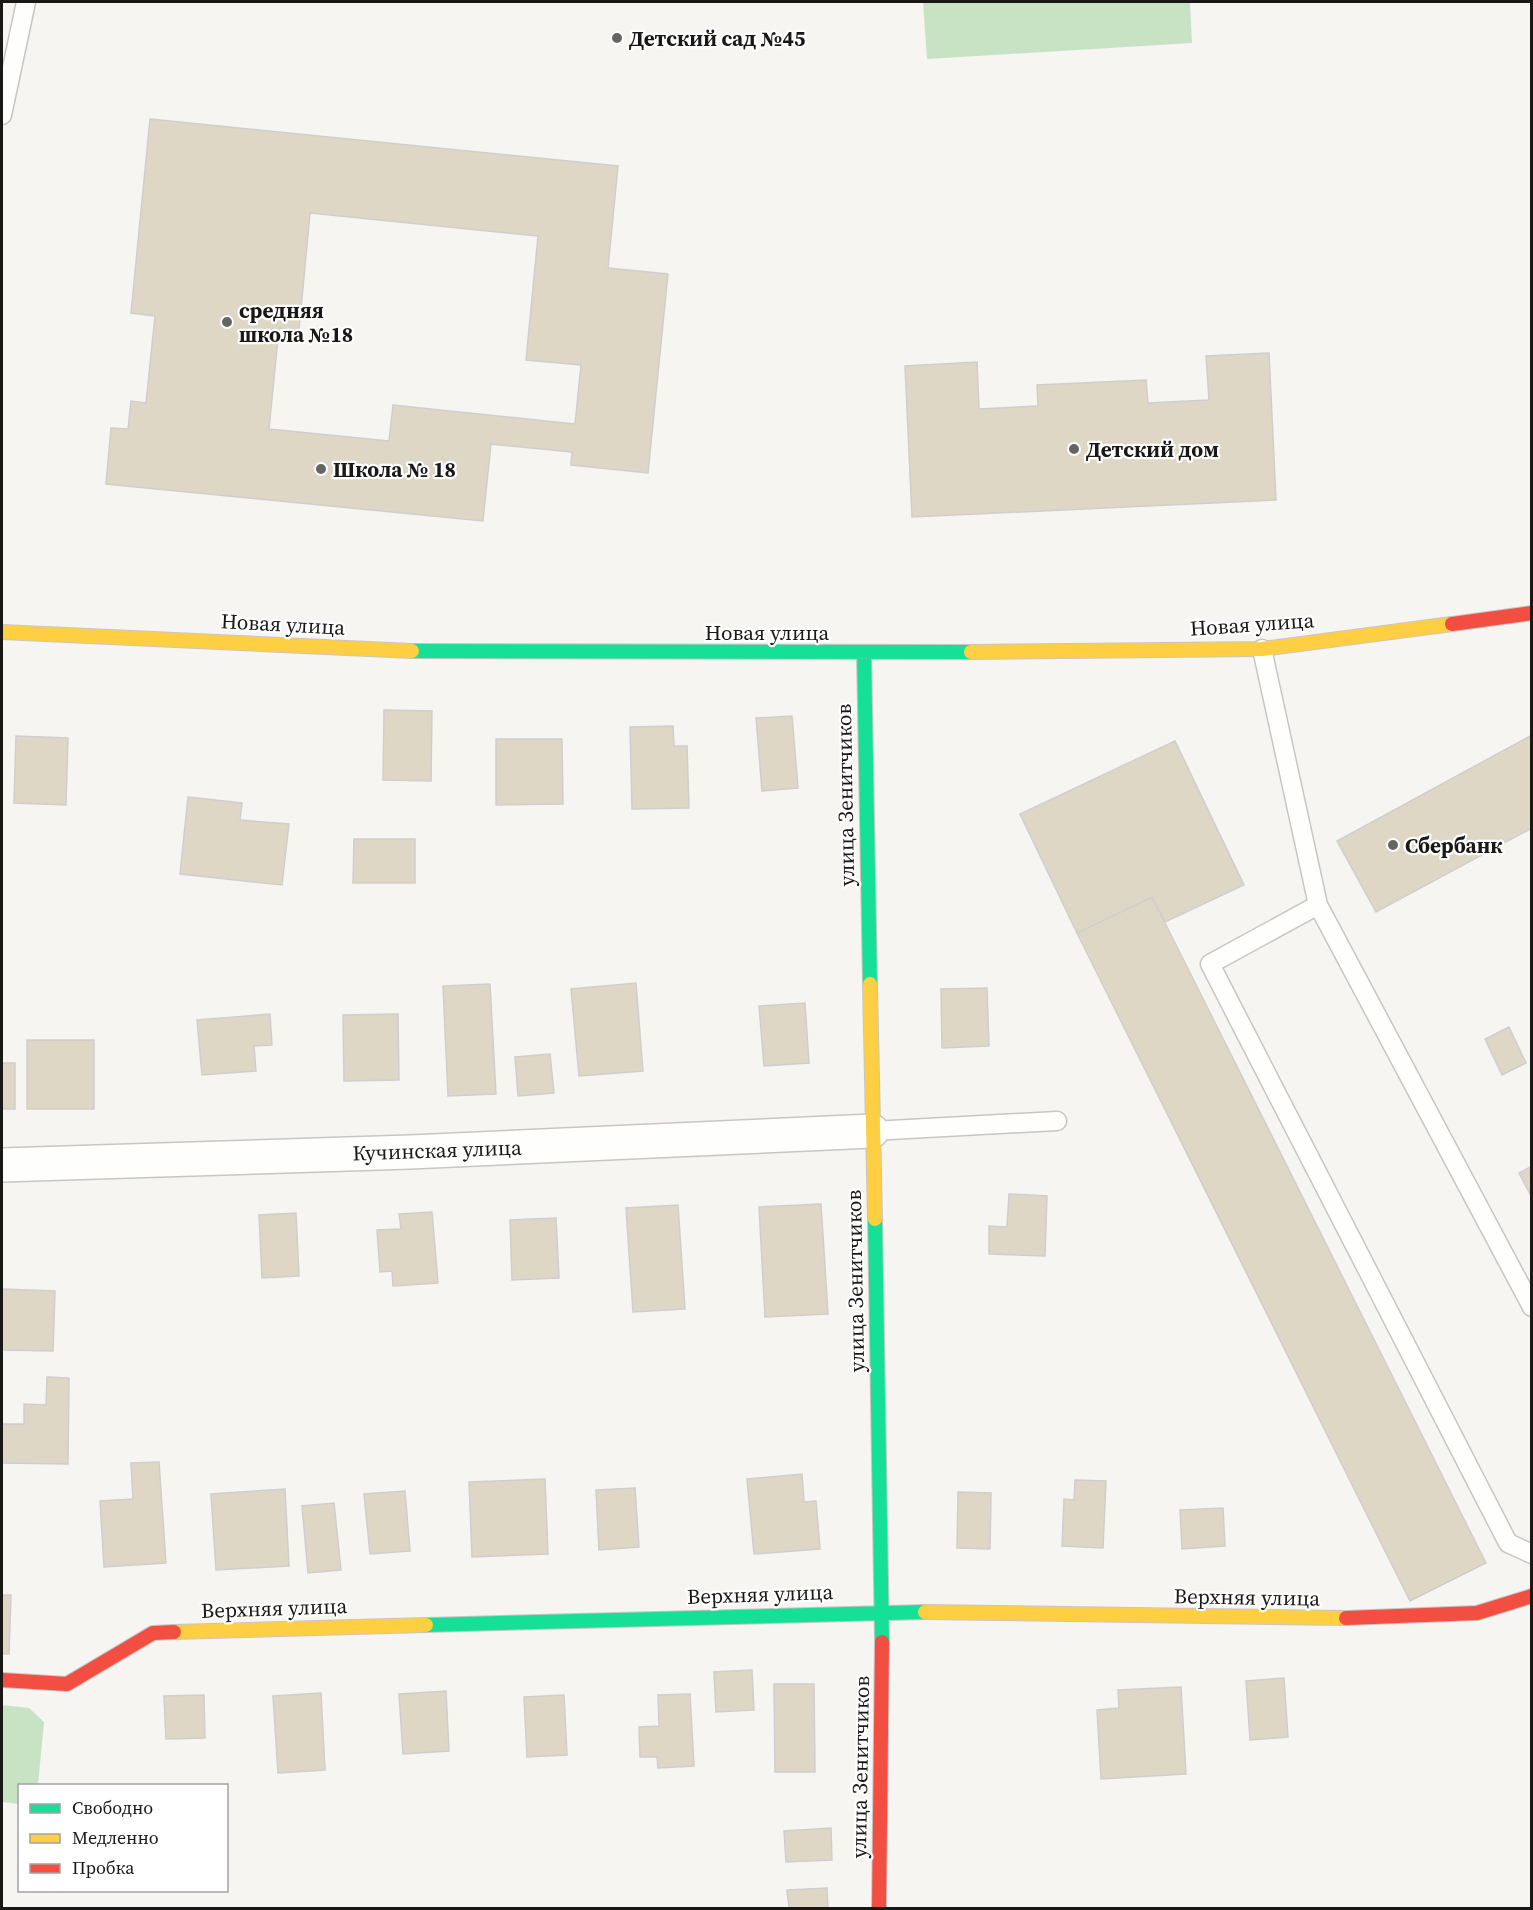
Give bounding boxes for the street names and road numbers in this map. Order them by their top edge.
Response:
street label: Новая улица [1189,605,1315,643]
street label: Новая улица [220,606,346,642]
street label: Новая улица [705,618,829,647]
street label: улица Зенитчиков [829,703,861,887]
street label: Кучинская улица [352,1133,522,1167]
street label: улица Зенитчиков [839,1189,871,1373]
street label: Верхняя улица [686,1577,834,1611]
street label: Верхняя улица [1174,1581,1321,1613]
street label: Верхняя улица [200,1591,348,1625]
street label: улица Зенитчиков [844,1675,876,1859]

